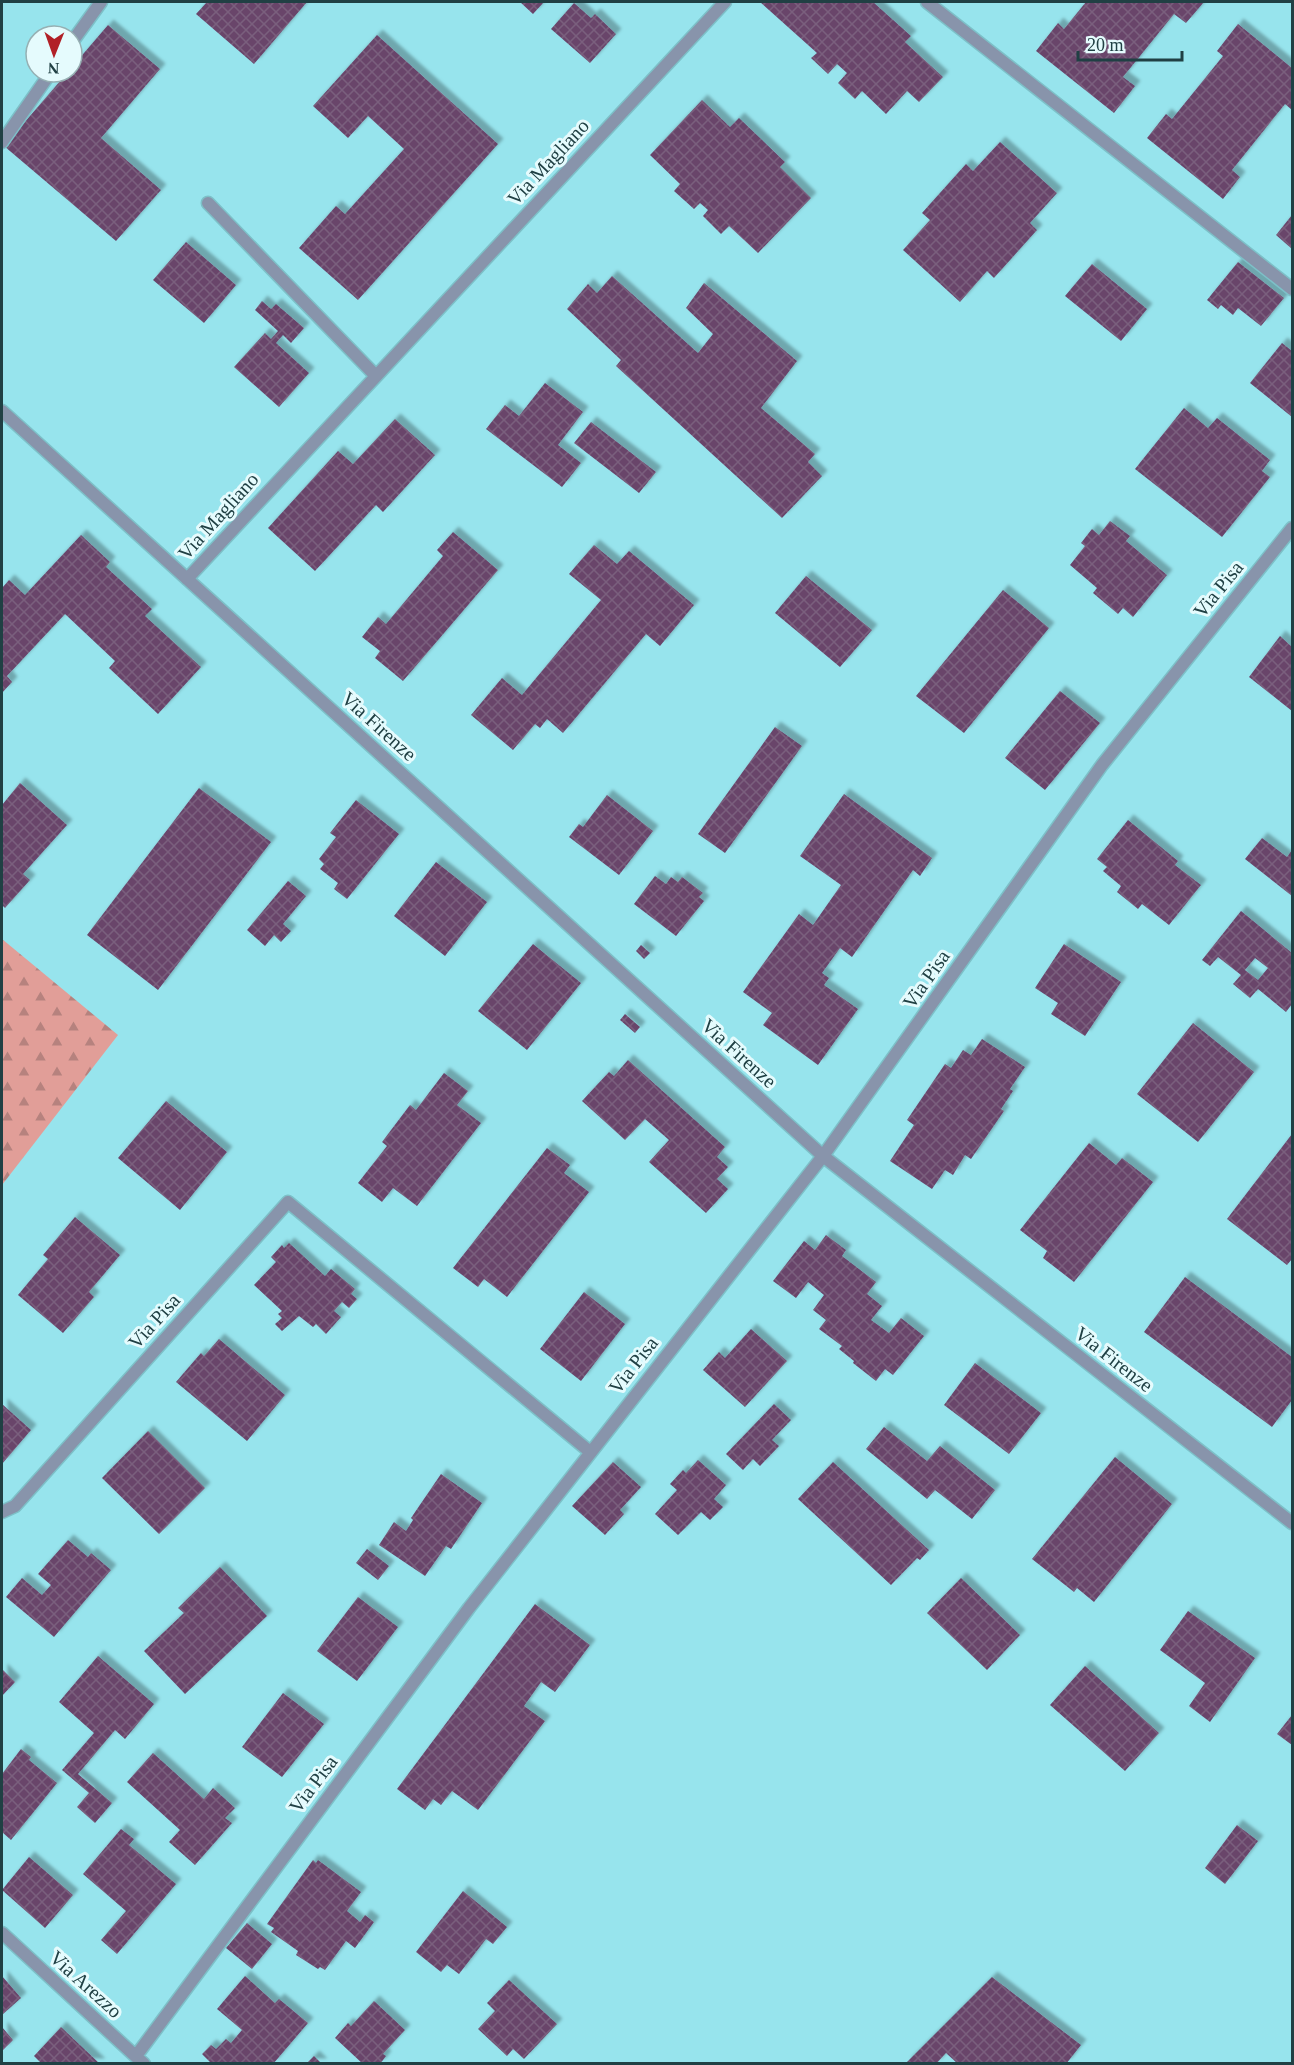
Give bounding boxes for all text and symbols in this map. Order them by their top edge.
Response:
north arrow [24,24,84,84]
scale bar [1078,24,1182,62]
text: 20 m [1087,35,1124,55]
text: N [47,60,60,77]
street label: Via Magliano [503,115,594,210]
street label: Via Magliano [173,468,263,565]
street label: Via Pisa [1189,556,1247,622]
street label: Via Firenze [337,687,421,765]
street label: Via Pisa [898,946,954,1012]
street label: Via Firenze [697,1014,781,1092]
street label: Via Pisa [124,1289,184,1353]
street label: Via Firenze [1071,1322,1157,1396]
street label: Via Pisa [604,1332,662,1398]
street label: Via Pisa [284,1751,342,1817]
street label: Via Arezzo [45,1946,127,2022]

